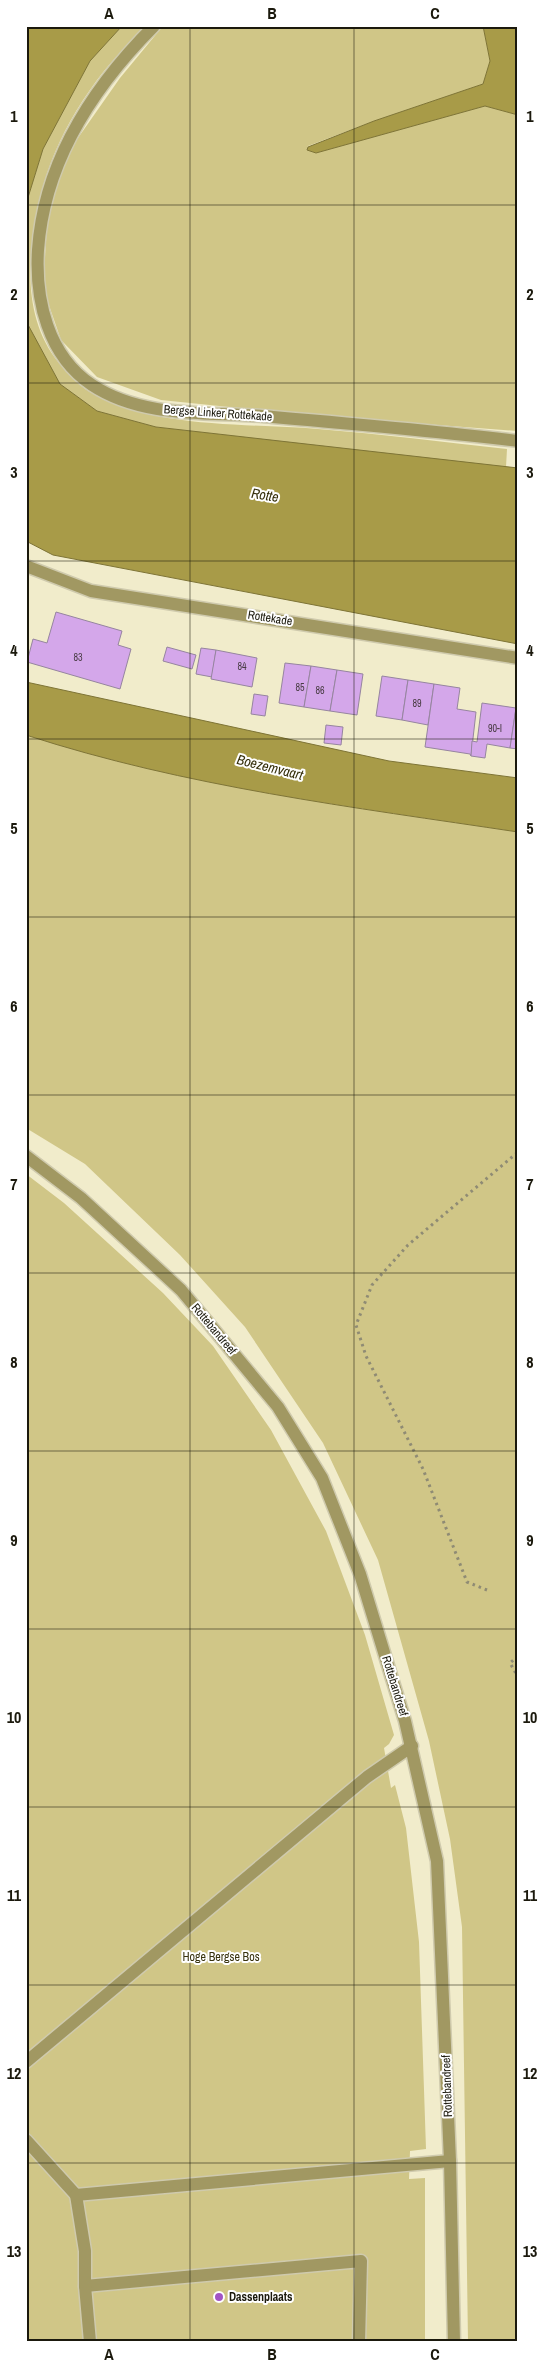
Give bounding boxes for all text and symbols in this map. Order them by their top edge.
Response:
text: A [104,2,114,24]
text: B [267,2,277,24]
text: C [430,2,440,24]
text: 1 [10,105,18,127]
text: 1 [526,105,534,127]
text: 2 [10,283,18,305]
text: 2 [526,283,534,305]
street label: Bergse Linker Rottekade [163,401,273,425]
text: 3 [10,461,18,483]
text: 3 [526,461,534,483]
water label: Rotte [250,484,280,506]
street label: Rottekade [247,607,293,629]
text: 4 [10,639,18,661]
text: 4 [526,639,534,661]
house number: 83 [73,651,83,664]
house number: 84 [237,660,247,673]
house number: 85 [295,681,305,694]
house number: 86 [315,684,325,697]
house number: 89 [412,697,422,710]
house number: 90-I [488,722,502,735]
water label: Boezemvaart [235,750,306,784]
text: 5 [10,817,18,839]
text: 5 [526,817,534,839]
text: 6 [10,995,18,1017]
text: 6 [526,995,534,1017]
text: 7 [10,1173,18,1195]
text: 7 [526,1173,534,1195]
street label: Rottebandreef [188,1300,240,1358]
text: 8 [10,1351,18,1373]
text: 8 [526,1351,534,1373]
text: 9 [10,1529,18,1551]
text: 9 [526,1529,534,1551]
street label: Rottebandreef [378,1654,412,1718]
text: 10 [7,1706,21,1728]
text: 10 [523,1706,537,1728]
text: 11 [7,1884,22,1906]
text: 11 [523,1884,538,1906]
park label: Hoge Bergse Bos [182,1949,260,1965]
street label: Rottebandreef [438,2054,456,2117]
text: 12 [7,2062,21,2084]
text: 12 [523,2062,537,2084]
text: 13 [7,2240,21,2262]
text: 13 [523,2240,537,2262]
place label: Dassenplaats [229,2289,293,2305]
marker: Dassenplaats [213,2291,225,2303]
text: A [104,2343,114,2365]
text: B [267,2343,277,2365]
text: C [430,2343,440,2365]

